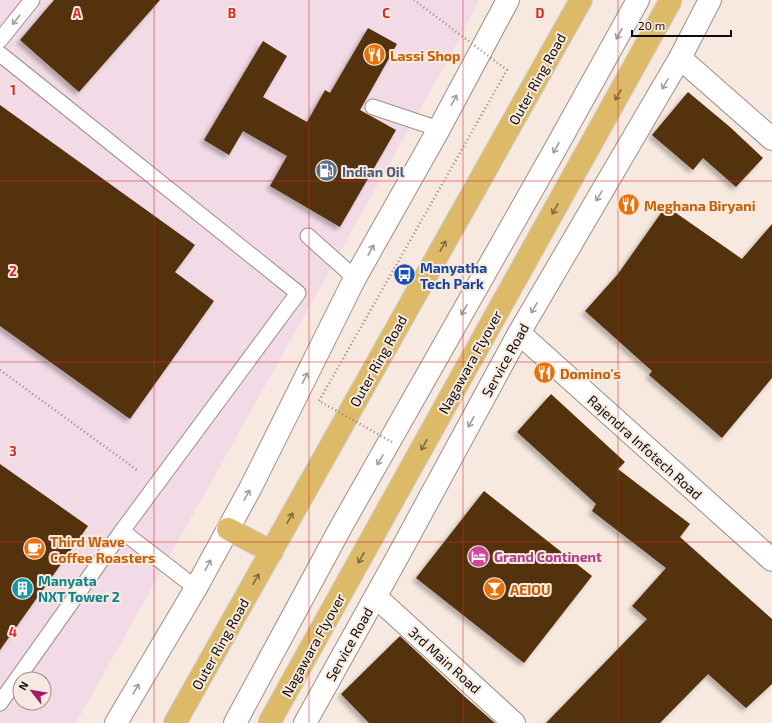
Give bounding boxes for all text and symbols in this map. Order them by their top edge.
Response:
text: A [73,5,82,21]
text: B [228,5,236,21]
text: C [382,5,390,21]
text: D [536,5,545,21]
scale bar [632,12,731,38]
one-way arrow [12,15,21,25]
text: 20 m [638,18,665,32]
one-way arrow [614,28,622,40]
street label: Outer Ring Road [505,30,569,128]
restaurant icon: Lassi Shop [362,42,388,68]
place label: Lassi Shop [390,47,461,64]
one-way arrow [661,78,669,89]
text: 1 [10,82,16,98]
one-way arrow [614,89,622,101]
one-way arrow [451,94,459,106]
one-way arrow [551,142,559,154]
fuel station icon: Indian Oil [313,158,339,184]
place label: Indian Oil [342,163,405,180]
one-way arrow [595,190,603,202]
restaurant icon: Meghana Biryani [615,192,641,218]
place label: Meghana Biryani [644,197,756,214]
one-way arrow [551,203,559,215]
one-way arrow [440,240,448,252]
one-way arrow [367,244,375,256]
place label: Manyatha Tech Park [420,259,487,292]
bus stop icon: Manyatha Tech Park [392,262,418,288]
text: 2 [9,263,17,279]
one-way arrow [529,302,537,314]
one-way arrow [460,304,468,316]
street label: Nagawara Flyover [435,307,506,417]
street label: Outer Ring Road [346,312,410,410]
street label: Service Road [478,320,532,400]
restaurant icon: Domino's [531,360,557,386]
place label: Domino's [560,365,621,382]
one-way arrow [302,373,309,385]
street label: Rajendra Infotech Road [584,391,706,503]
one-way arrow [467,416,474,428]
one-way arrow [420,439,427,451]
text: 3 [9,443,17,459]
one-way arrow [375,453,383,465]
one-way arrow [244,489,252,501]
one-way arrow [287,512,295,524]
place label: Third Wave Coffee Roasters [50,533,156,566]
cafe icon: Third Wave Coffee Roasters [22,536,48,562]
hotel icon: Grand Continent [465,543,491,569]
place label: Grand Continent [494,548,602,565]
one-way arrow [356,552,364,564]
one-way arrow [205,559,213,571]
place label: Manyata NXT Tower 2 [38,572,120,605]
one-way arrow [253,573,260,585]
building icon: Manyata NXT Tower 2 [9,575,35,601]
bar icon: AEIOU [481,576,507,602]
place label: AEIOU [510,581,551,598]
street label: Nagawara Flyover [278,590,349,700]
street label: Outer Ring Road [188,595,252,693]
street label: Service Road [322,604,376,684]
street label: 3rd Main Road [405,623,485,697]
text: 4 [9,624,17,640]
north arrow [12,671,52,711]
text: N [15,679,31,692]
one-way arrow [133,683,141,695]

